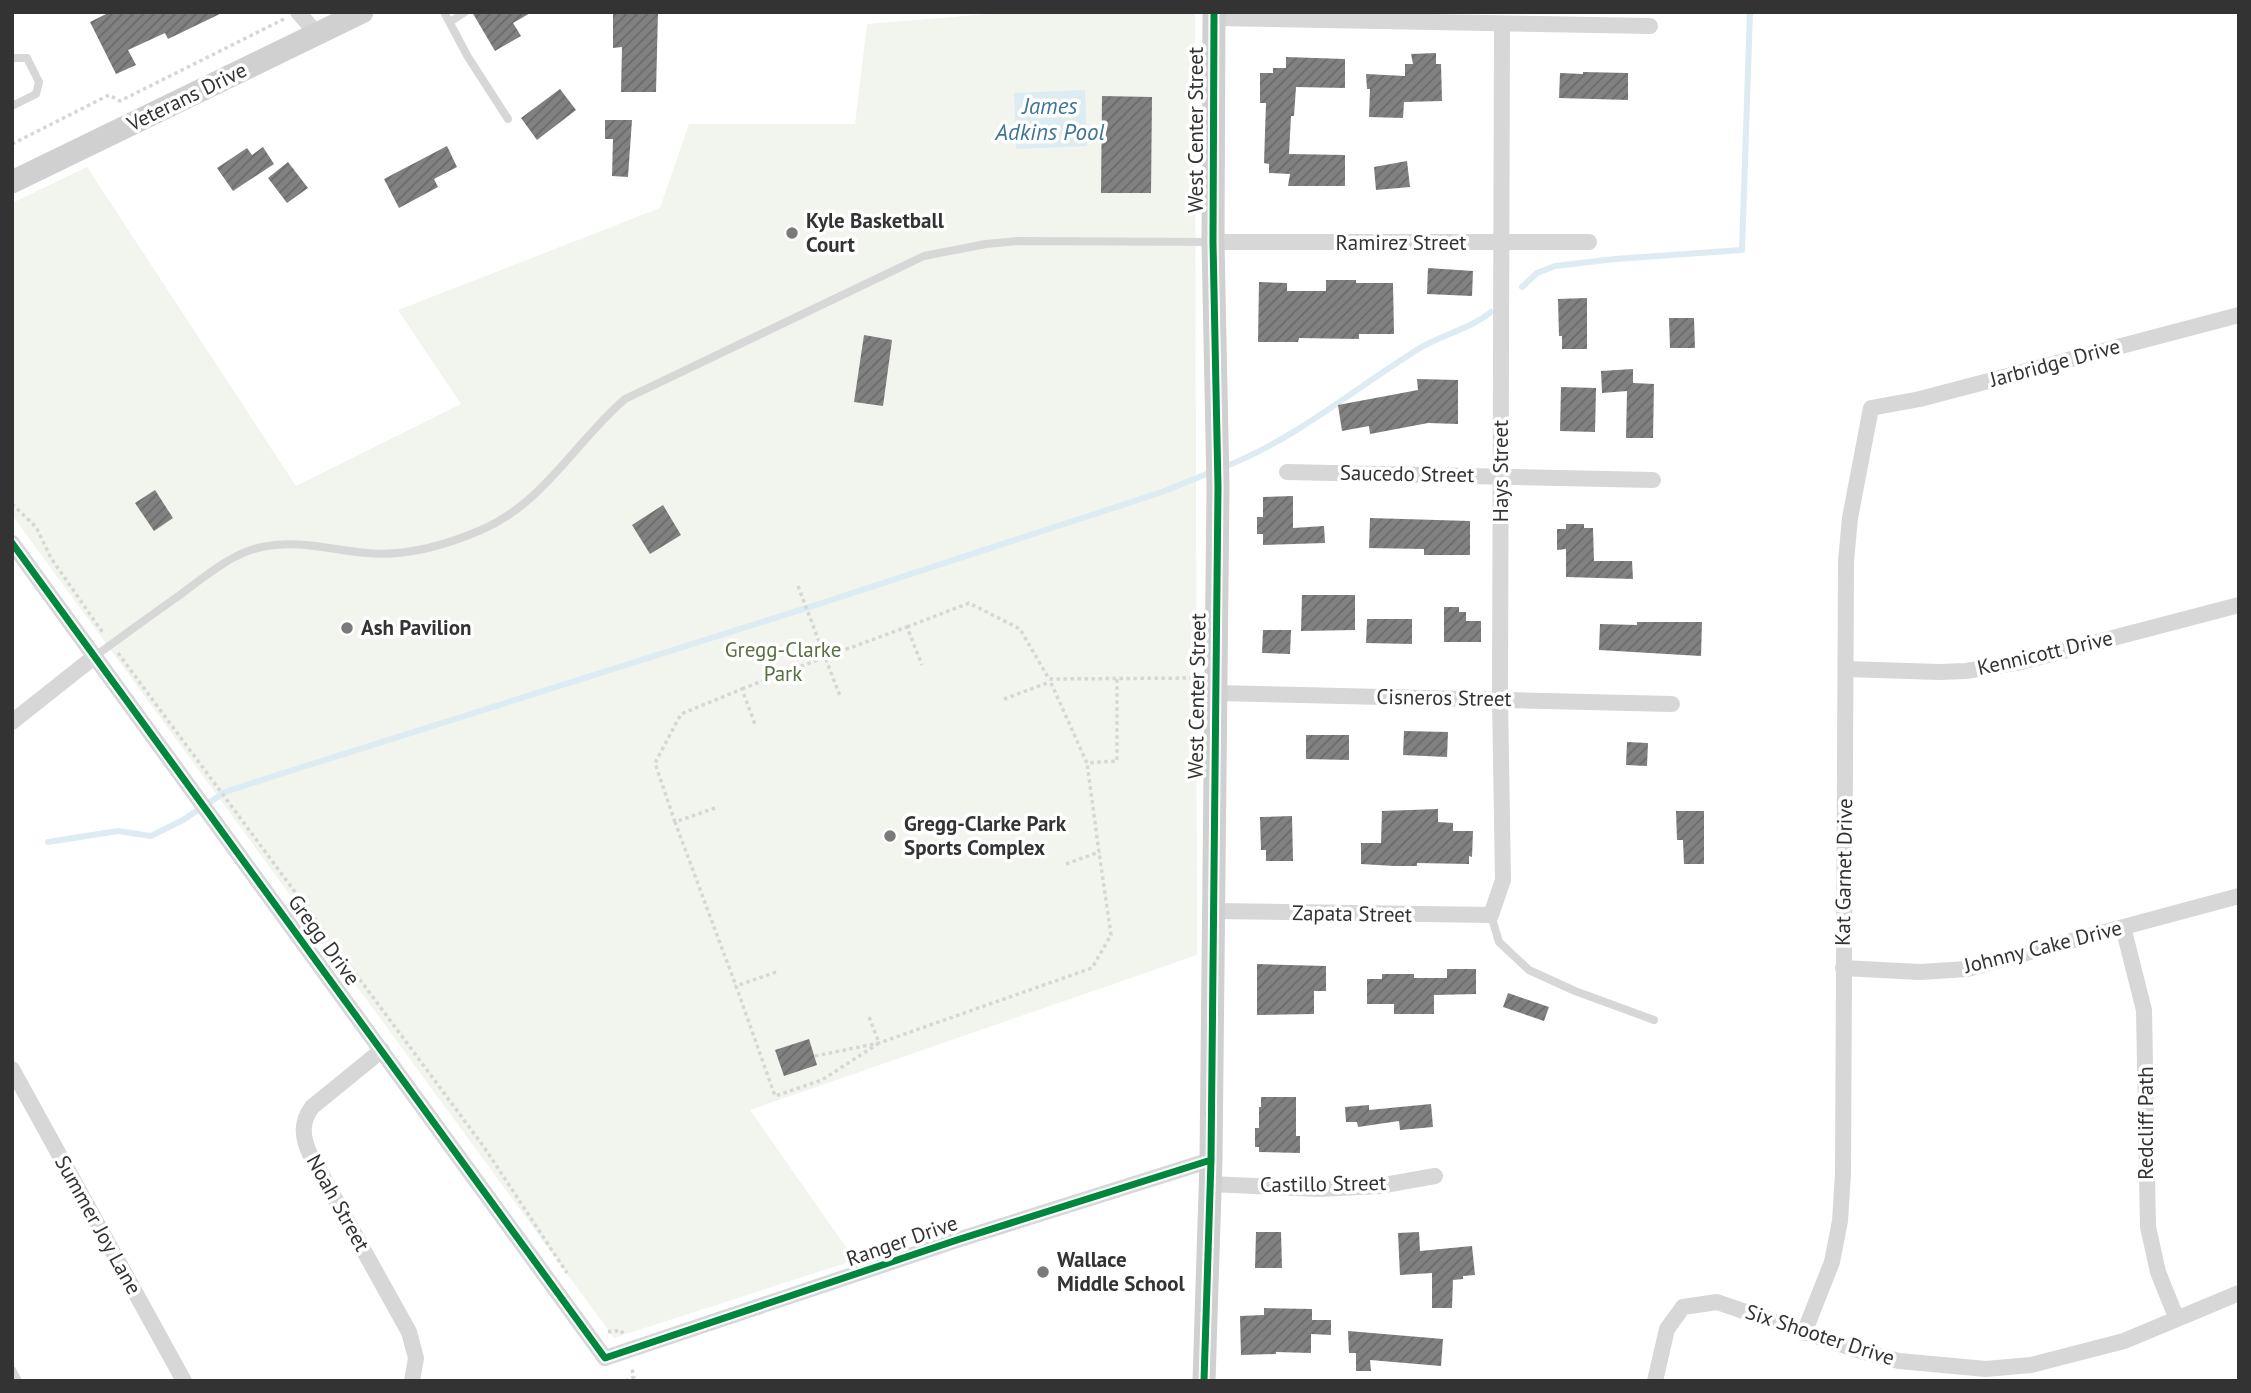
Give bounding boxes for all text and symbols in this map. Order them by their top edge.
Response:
street label: West Center Street [1182,47,1209,213]
street label: Veterans Drive [122,56,251,138]
water label: James Adkins Pool [994,91,1105,146]
place label: Kyle Basketball Court [806,207,945,258]
marker: Kyle Basketball Court [784,225,800,241]
street label: Ramirez Street [1336,229,1466,256]
street label: Jarbridge Drive [1986,332,2123,393]
street label: Hays Street [1487,420,1514,522]
street label: Saucedo Street [1340,459,1474,488]
street label: West Center Street [1182,613,1211,779]
place label: Ash Pavilion [361,614,471,641]
marker: Ash Pavilion [339,620,355,636]
street label: Kennicott Drive [1975,624,2115,681]
park label: Gregg-Clarke Park [725,636,841,687]
street label: Cisneros Street [1376,683,1512,712]
street label: Kat Garnet Drive [1829,798,1858,946]
place label: Gregg-Clarke Park Sports Complex [904,810,1067,861]
marker: Gregg-Clarke Park Sports Complex [882,828,898,844]
street label: Gregg Drive [282,889,366,990]
street label: Zapata Street [1292,899,1412,928]
street label: Johnny Cake Drive [1960,914,2125,979]
street label: Redcliff Path [2132,1066,2159,1180]
street label: Noah Street [301,1150,376,1256]
street label: Summer Joy Lane [49,1151,148,1299]
street label: Castillo Street [1260,1169,1386,1198]
street label: Ranger Drive [843,1209,961,1272]
place label: Wallace Middle School [1057,1246,1185,1297]
marker: Wallace Middle School [1035,1264,1051,1280]
street label: Six Shooter Drive [1742,1298,1898,1371]

